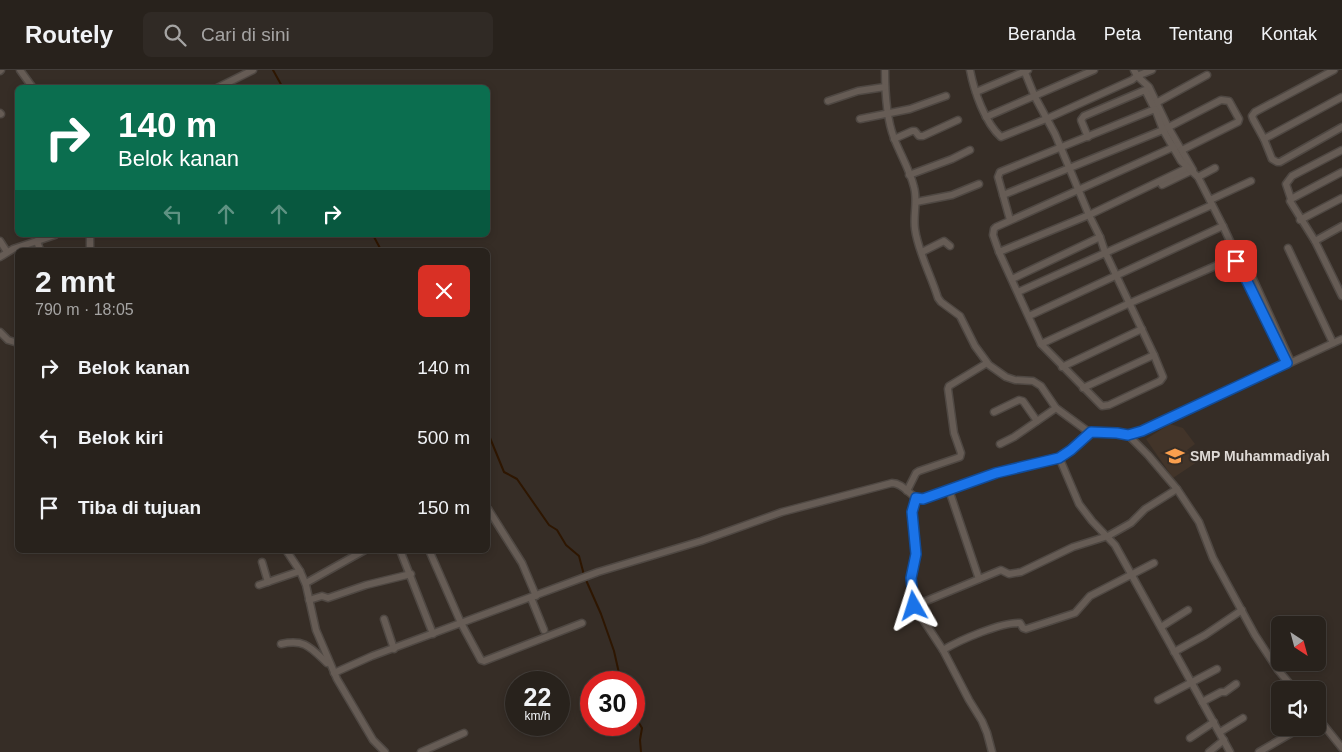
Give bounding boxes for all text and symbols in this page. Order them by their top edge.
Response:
search box [143,12,493,57]
text: Routely [25,21,113,48]
icon: search [161,21,189,49]
text: Cari di sini [201,24,290,45]
text: Beranda [1008,24,1076,44]
text: Peta [1104,24,1141,44]
text: Tentang [1169,24,1233,44]
text: Kontak [1261,24,1317,44]
icon: right [35,105,100,170]
text: 140 m [118,105,217,144]
text: Belok kanan [118,146,239,171]
icon: left [159,200,187,228]
icon: ahead [212,200,240,228]
icon: ahead [265,200,293,228]
icon: right [318,200,346,228]
pin [1215,240,1257,282]
icon: arrive [1222,247,1250,275]
text: 2 mnt [35,265,115,298]
button: close [418,265,470,317]
text: 790 m · 18:05 [35,301,134,318]
icon: right [35,354,63,382]
text: Belok kanan [78,357,190,378]
text: 140 m [417,357,470,378]
icon: left [35,424,63,452]
text: Belok kiri [78,427,164,448]
text: 500 m [417,427,470,448]
school or university icon: SMP Muhammadiyah [1164,445,1186,467]
place label: SMP Muhammadiyah [1190,448,1330,464]
icon: arrive [35,494,63,522]
text: Tiba di tujuan [78,497,201,518]
text: 150 m [417,497,470,518]
position arrow [887,579,939,631]
north arrow [1271,616,1326,671]
map controls [1271,616,1326,736]
speed limit sign: 30 [580,671,645,736]
button: sound [1271,681,1326,736]
text: 22 [524,683,551,711]
text: km/h [524,709,551,723]

